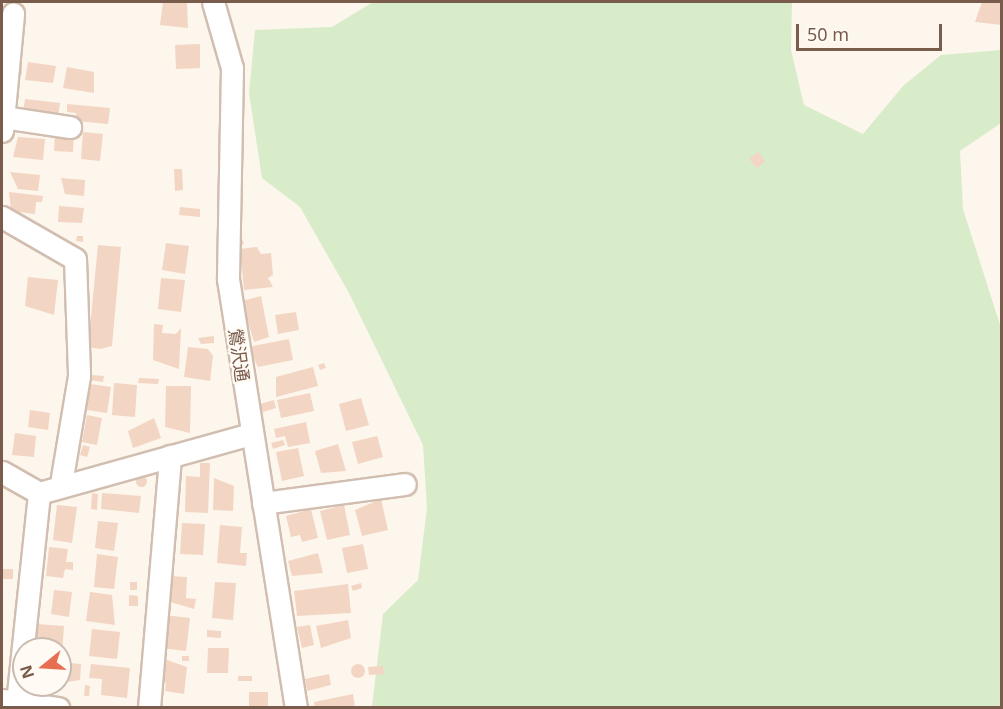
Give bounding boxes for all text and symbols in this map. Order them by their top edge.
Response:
scale bar [799,12,944,50]
text: 50 m [807,22,849,46]
street label: 鶯沢通 [225,327,253,383]
north arrow [12,637,72,697]
text: N [14,662,39,682]

